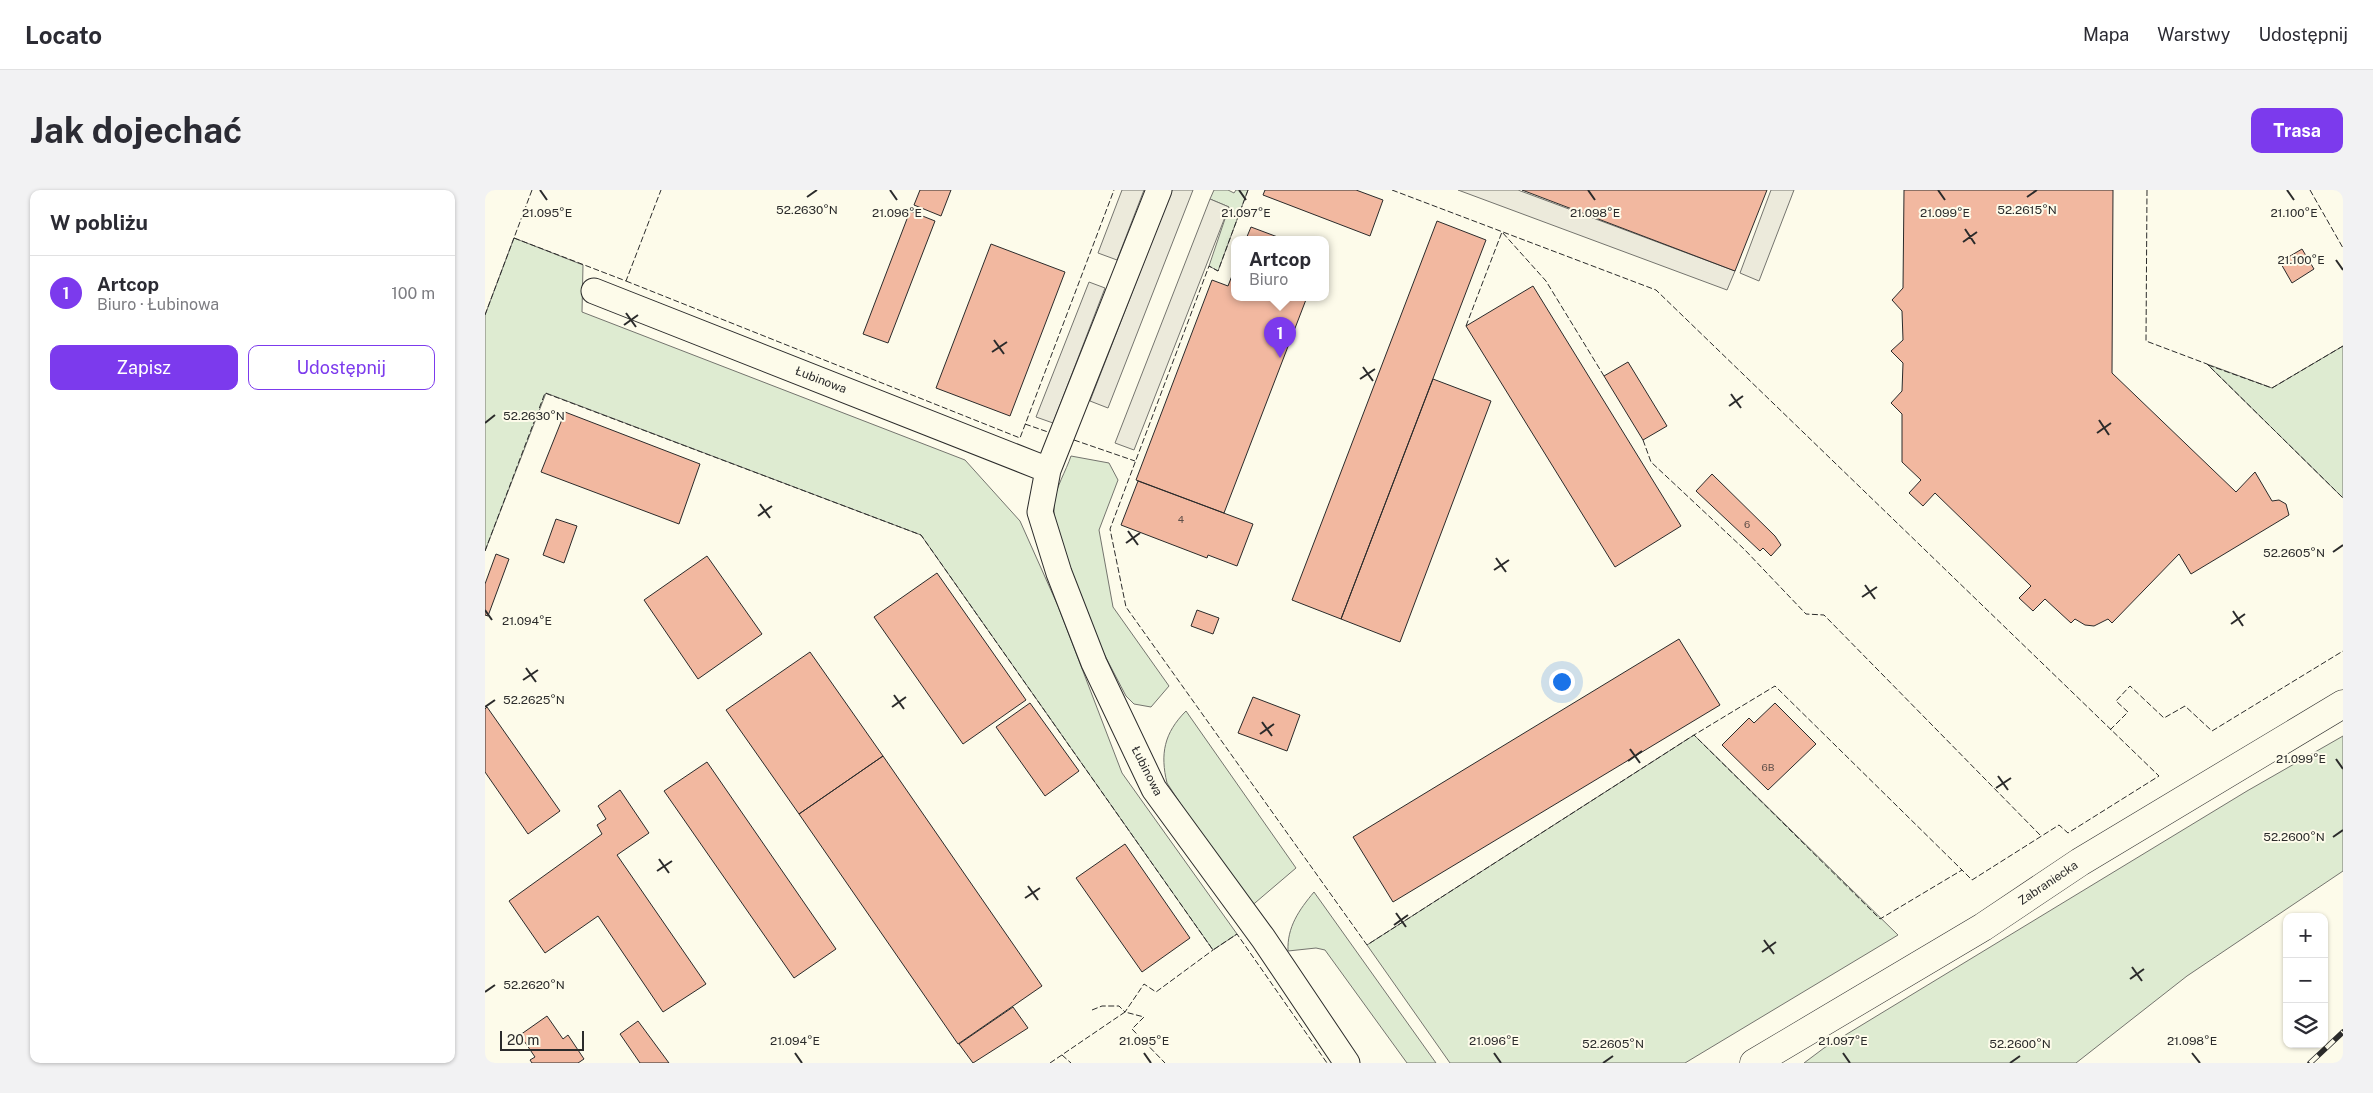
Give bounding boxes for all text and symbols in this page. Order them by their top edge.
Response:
text: Locato [25,21,102,49]
text: Mapa [2083,24,2129,45]
text: Warstwy [2157,24,2230,45]
text: Udostępnij [2258,24,2348,45]
button: Trasa [2251,108,2343,153]
text: Jak dojechać [30,110,242,151]
text: 52.2630°N [776,203,838,217]
text: 52.2615°N [1997,203,2057,217]
text: 21.095°E [522,206,572,220]
text: 21.096°E [872,206,922,220]
text: 21.097°E [1221,206,1271,220]
text: 21.098°E [1570,206,1620,220]
text: 21.099°E [1920,206,1970,220]
text: 21.100°E [2270,206,2318,220]
text: W pobliżu [50,210,148,235]
popup [1231,236,1329,301]
text: Artcop [1249,248,1311,270]
text: 21.100°E [2277,253,2325,267]
text: Biuro [1249,270,1288,289]
text: Artcop [97,273,159,295]
text: 1 [63,284,69,303]
text: 100 m [391,284,435,303]
text: Biuro · Łubinowa [97,295,219,314]
pin: 1 [1264,317,1296,358]
button: Zapisz [50,345,238,390]
button: Udostępnij [248,345,435,390]
street label: Łubinowa [793,364,849,396]
text: 52.2630°N [503,409,565,423]
house number: 4 [1178,513,1184,525]
house number: 6 [1744,518,1750,530]
text: 52.2605°N [2263,546,2325,560]
text: 21.094°E [502,614,552,628]
your location [1549,669,1575,695]
text: 52.2625°N [503,693,565,707]
street label: Łubinowa [1129,744,1165,798]
text: 21.099°E [2276,752,2326,766]
house number: 6B [1762,761,1775,773]
text: 52.2600°N [2263,830,2325,844]
street label: Zabraniecka [2015,858,2081,908]
map controls [2283,913,2328,1048]
button: + [2283,913,2328,958]
button: − [2283,958,2328,1003]
text: 52.2620°N [503,978,565,992]
button: layers [2283,1003,2328,1048]
scale bar [500,1028,584,1051]
text: 20 m [507,1032,539,1048]
text: 21.094°E [770,1034,820,1048]
text: 21.095°E [1119,1034,1169,1048]
text: 21.096°E [1469,1034,1519,1048]
text: 21.097°E [1818,1034,1868,1048]
text: 21.098°E [2167,1034,2217,1048]
text: 52.2605°N [1582,1037,1644,1051]
text: 52.2600°N [1989,1037,2051,1051]

